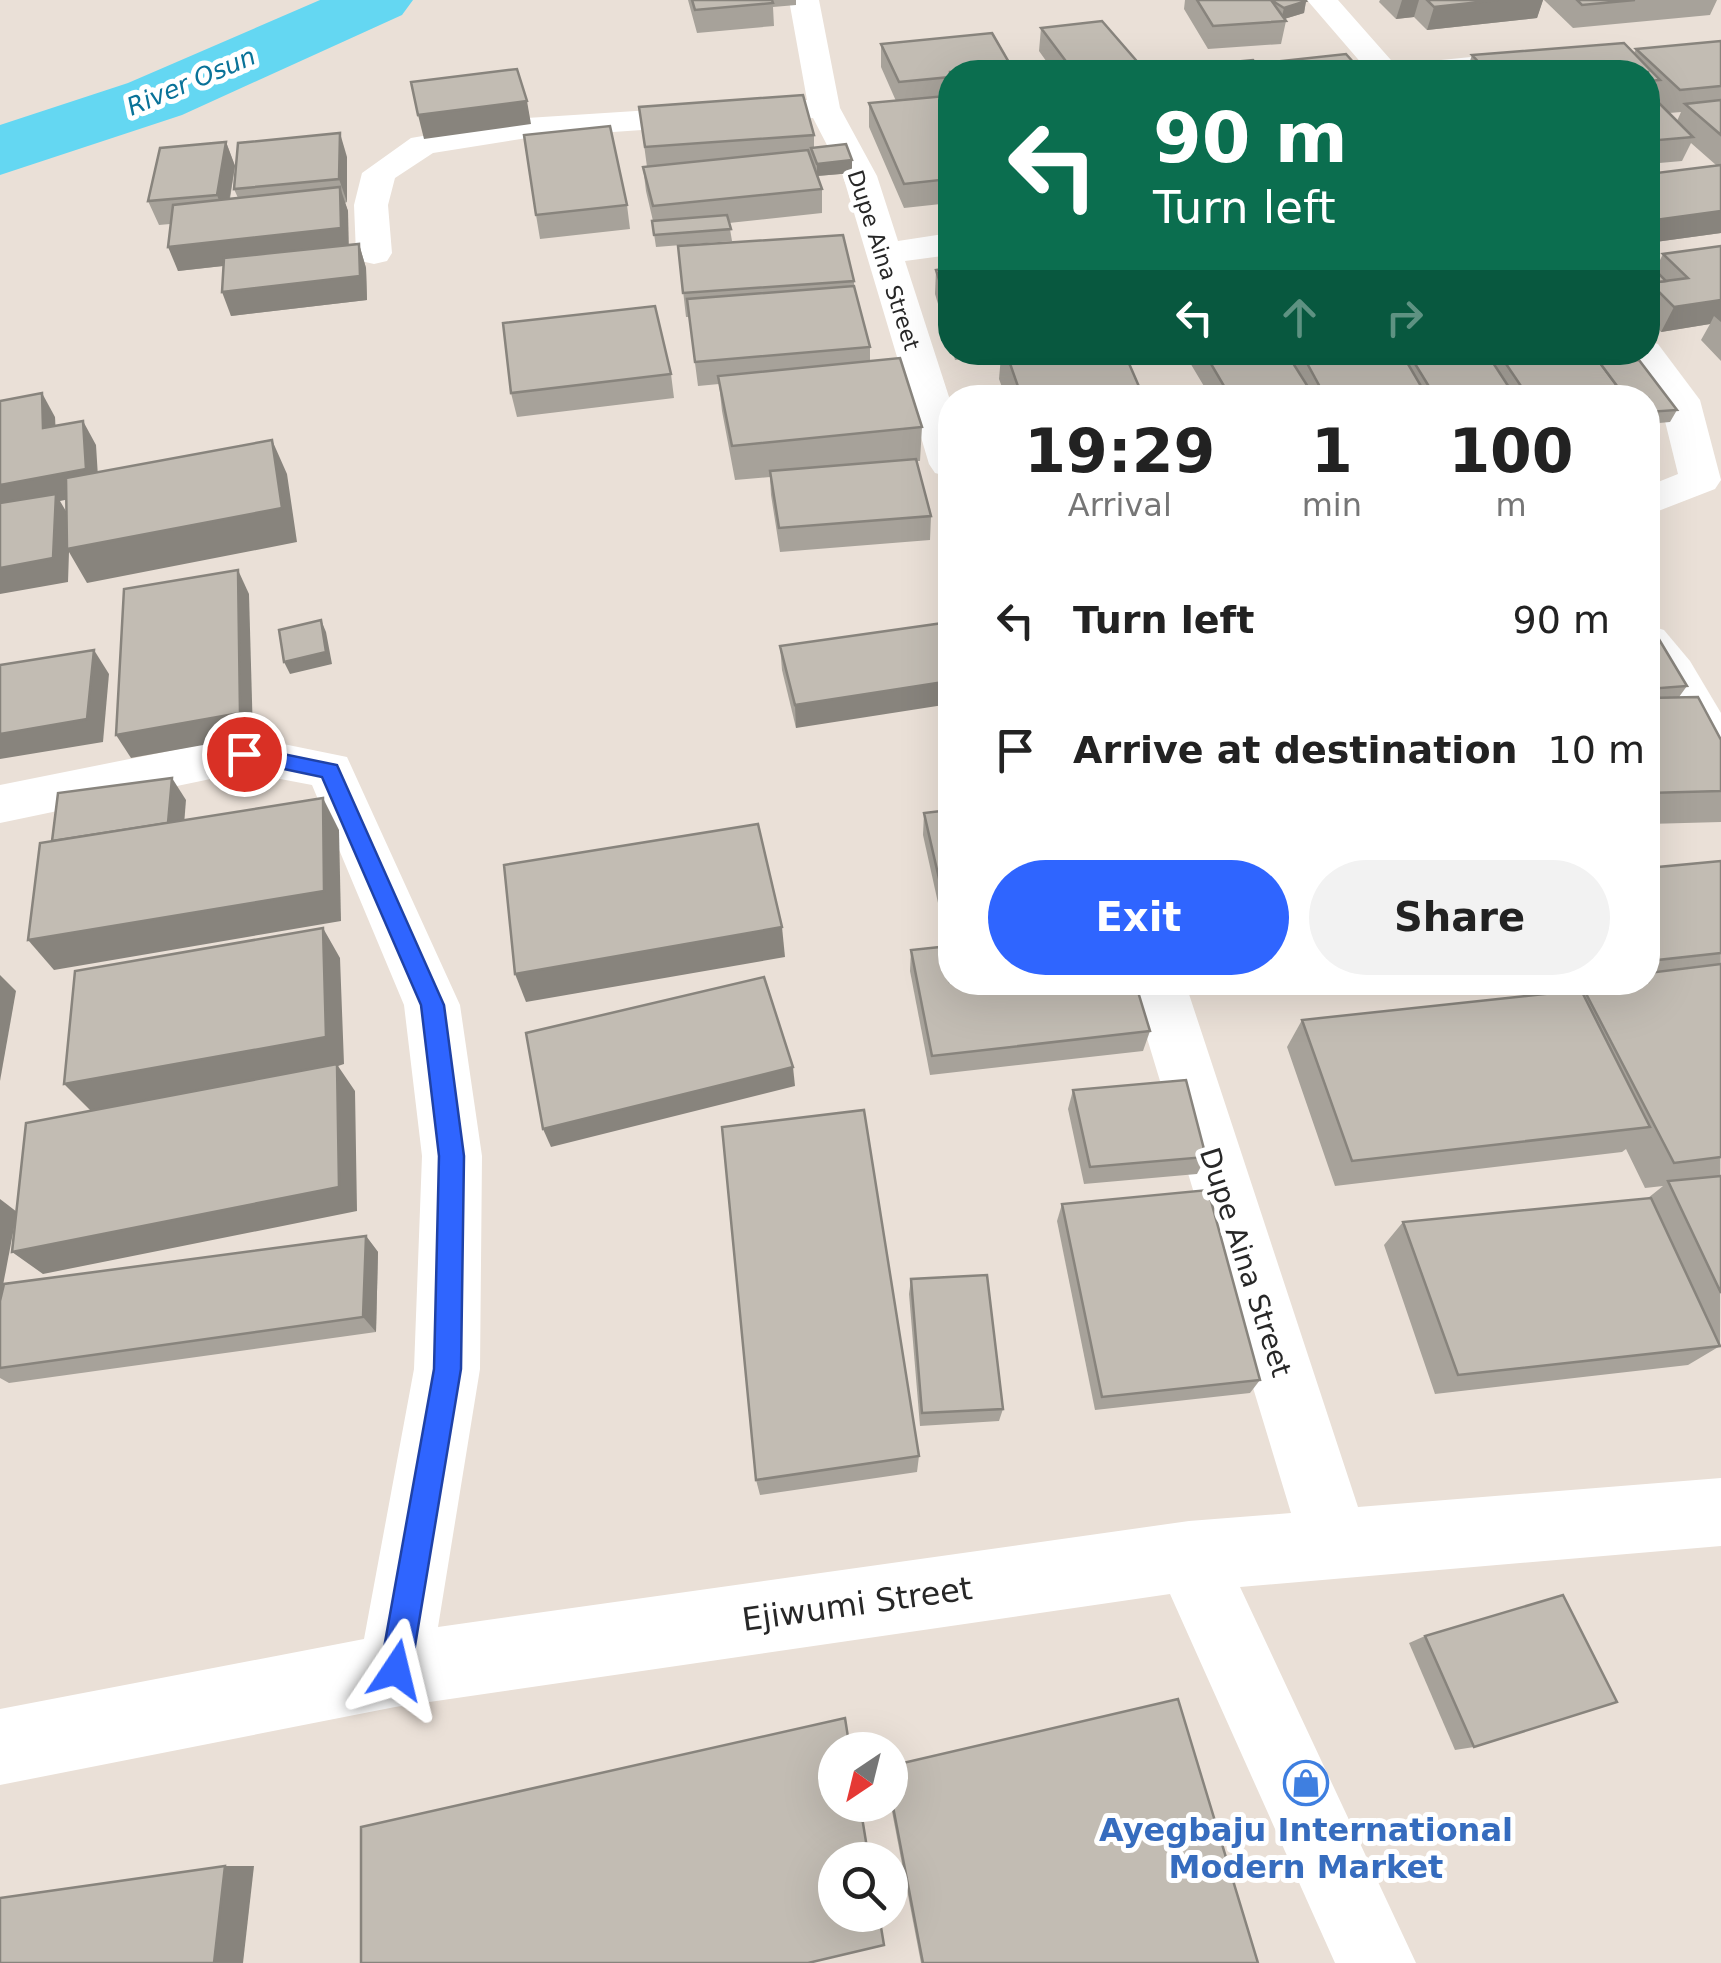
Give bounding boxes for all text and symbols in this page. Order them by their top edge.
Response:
water label: River Osun [122,41,260,122]
text: 90 m [1153,97,1348,179]
icon: left [988,100,1118,230]
street label: Dupe Aina Street [843,167,925,354]
text: Turn left [1153,181,1336,234]
icon: left [1167,290,1222,345]
icon: ahead [1272,290,1327,345]
icon: right [1377,290,1432,345]
text: 19:29 [1024,416,1215,486]
text: 1 [1311,416,1353,486]
text: 100 [1448,416,1574,486]
text: Arrival [1068,486,1172,524]
text: min [1302,486,1362,524]
text: m [1495,486,1527,524]
icon: left [988,593,1043,648]
text: Turn left [1073,598,1254,642]
text: 90 m [1513,598,1610,642]
pin [202,712,287,797]
icon: arrive [988,723,1043,778]
icon: arrive [217,727,272,782]
text: Arrive at destination [1073,728,1518,772]
text: 10 m [1548,728,1645,772]
button: Exit [988,860,1289,975]
button: Share [1309,860,1610,975]
street label: Dupe Aina Street [1193,1143,1298,1381]
street label: Ejiwumi Street [740,1569,974,1639]
position arrow [344,1618,448,1722]
north arrow [818,1732,908,1822]
map controls [818,1732,908,1932]
shop icon: Ayegbaju International Modern Market [1283,1760,1329,1806]
place label: Ayegbaju International Modern Market [1099,1811,1513,1886]
button: search [818,1842,908,1932]

